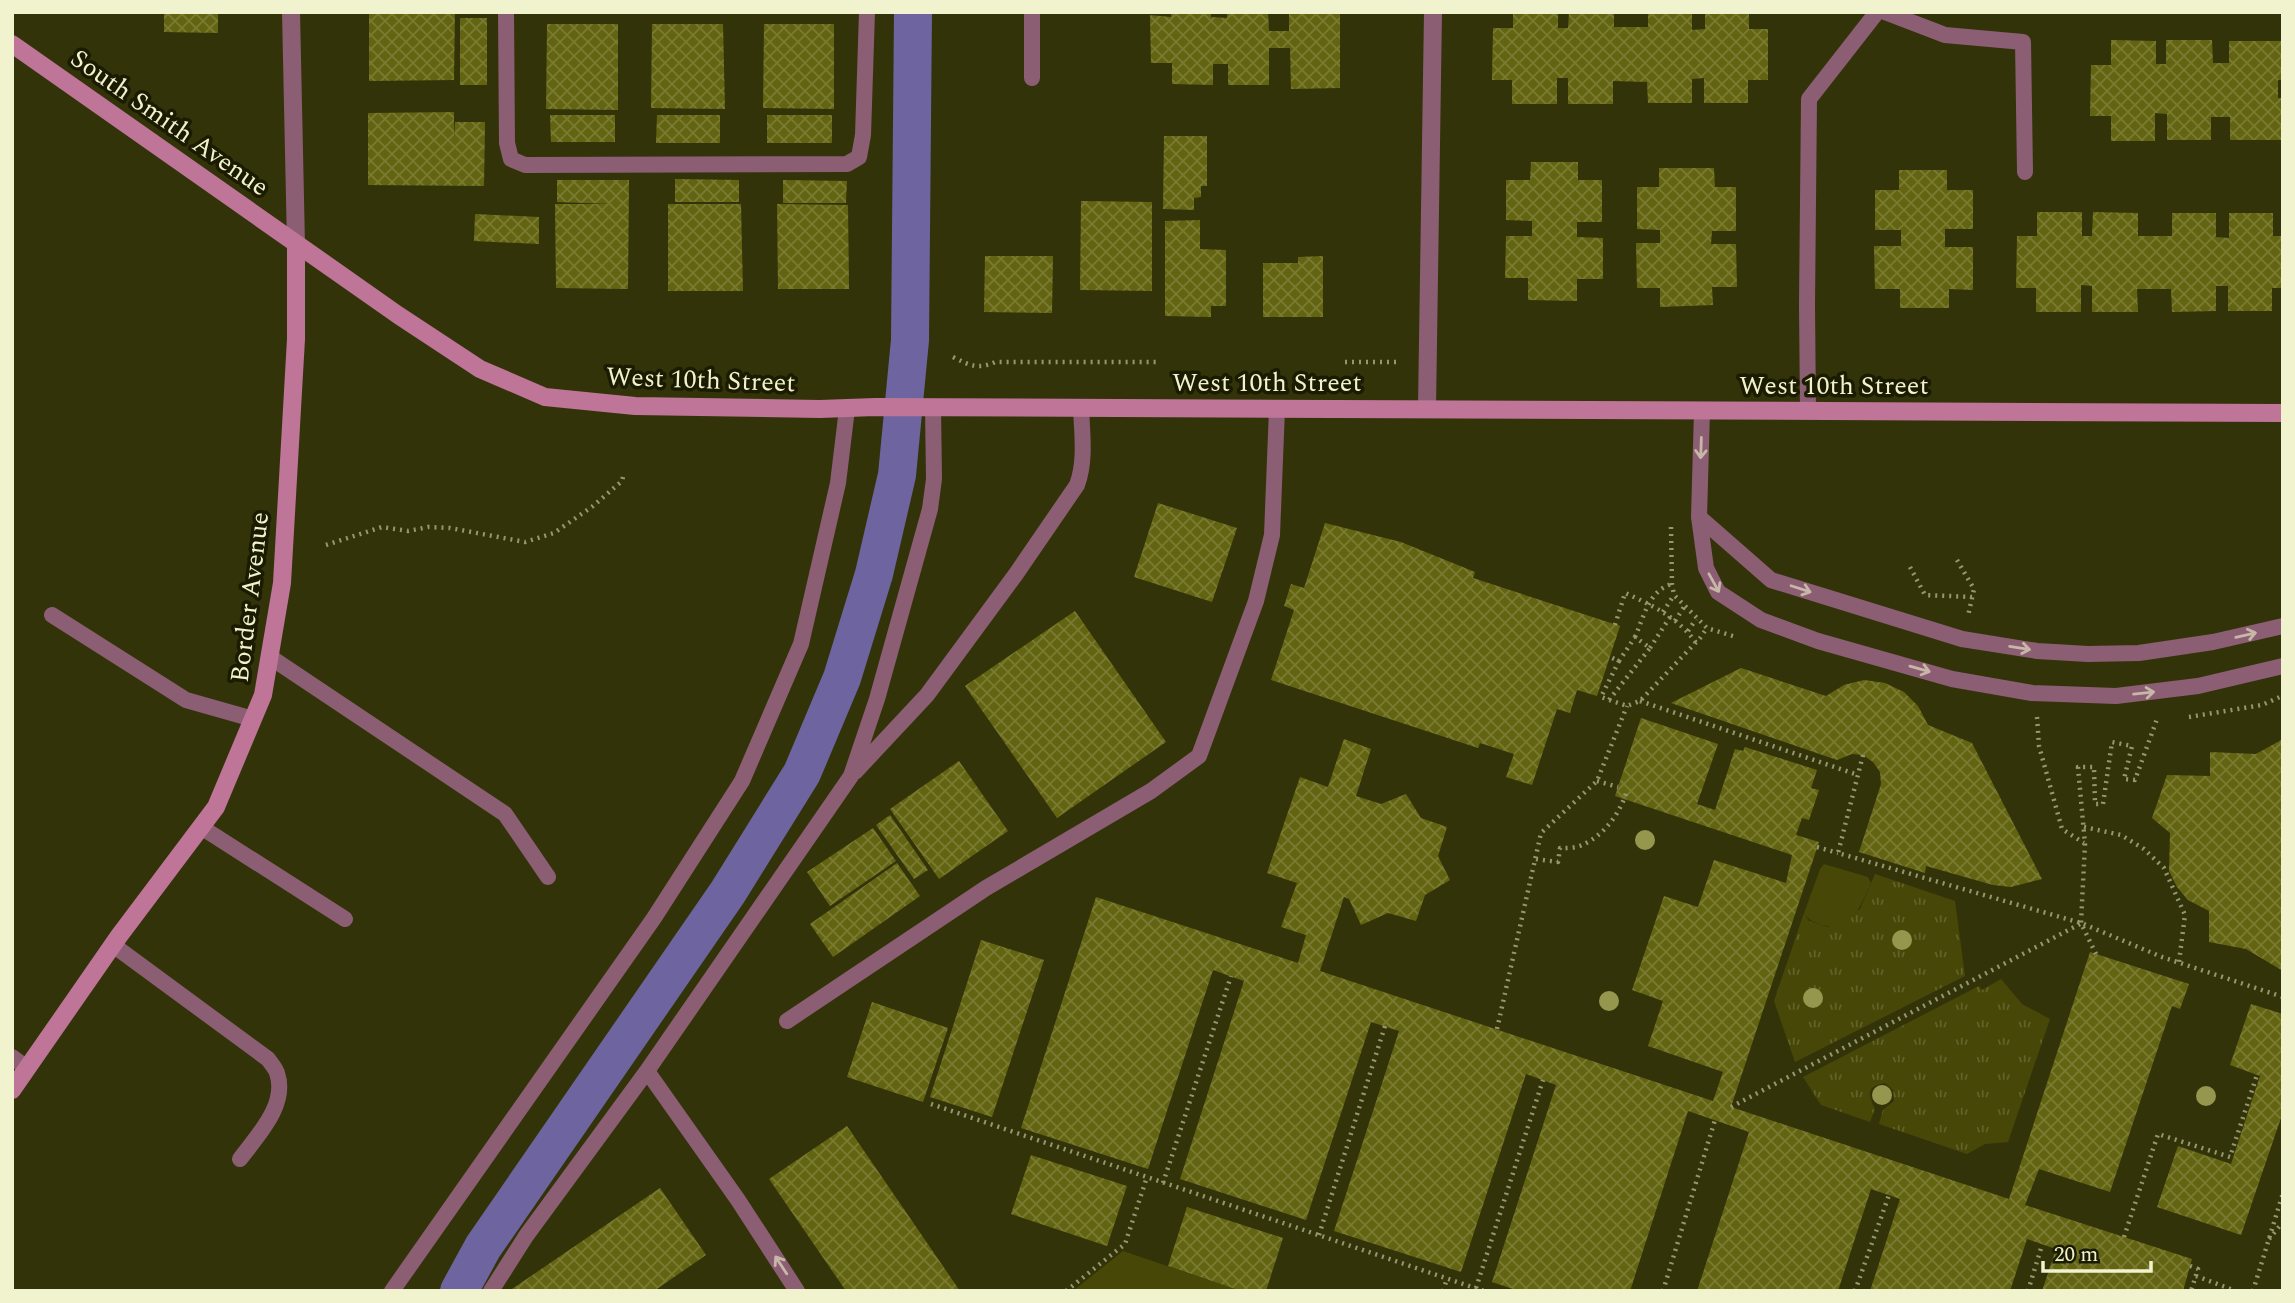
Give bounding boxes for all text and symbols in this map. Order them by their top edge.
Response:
street label: South Smith Avenue [62,39,277,206]
street label: West 10th Street [606,357,796,403]
street label: West 10th Street [1172,363,1362,403]
street label: West 10th Street [1739,366,1929,406]
one-way arrow [1694,437,1707,460]
street label: Border Avenue [220,510,280,685]
one-way arrow [1707,572,1721,592]
one-way arrow [1789,584,1811,596]
one-way arrow [2234,628,2257,641]
one-way arrow [2008,642,2031,655]
one-way arrow [1908,664,1930,677]
one-way arrow [2132,686,2155,699]
scale bar [2043,1230,2152,1274]
text: 20 m [2054,1239,2098,1271]
one-way arrow [773,1256,787,1276]

